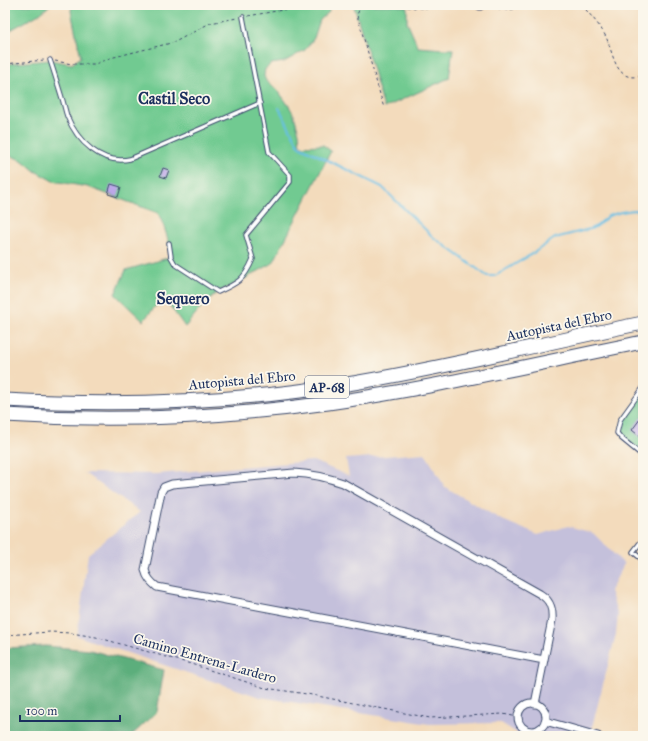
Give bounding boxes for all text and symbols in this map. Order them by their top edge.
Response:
district label: Castil Seco [138,89,210,108]
district label: Sequero [157,289,209,309]
street label: Autopista del Ebro [504,306,613,345]
street label: Autopista del Ebro [187,367,296,394]
road number: AP-68 [305,376,349,398]
street label: Camino Entrena-Lardero [131,630,278,687]
scale bar [20,697,120,723]
text: 100 m [26,704,57,718]

